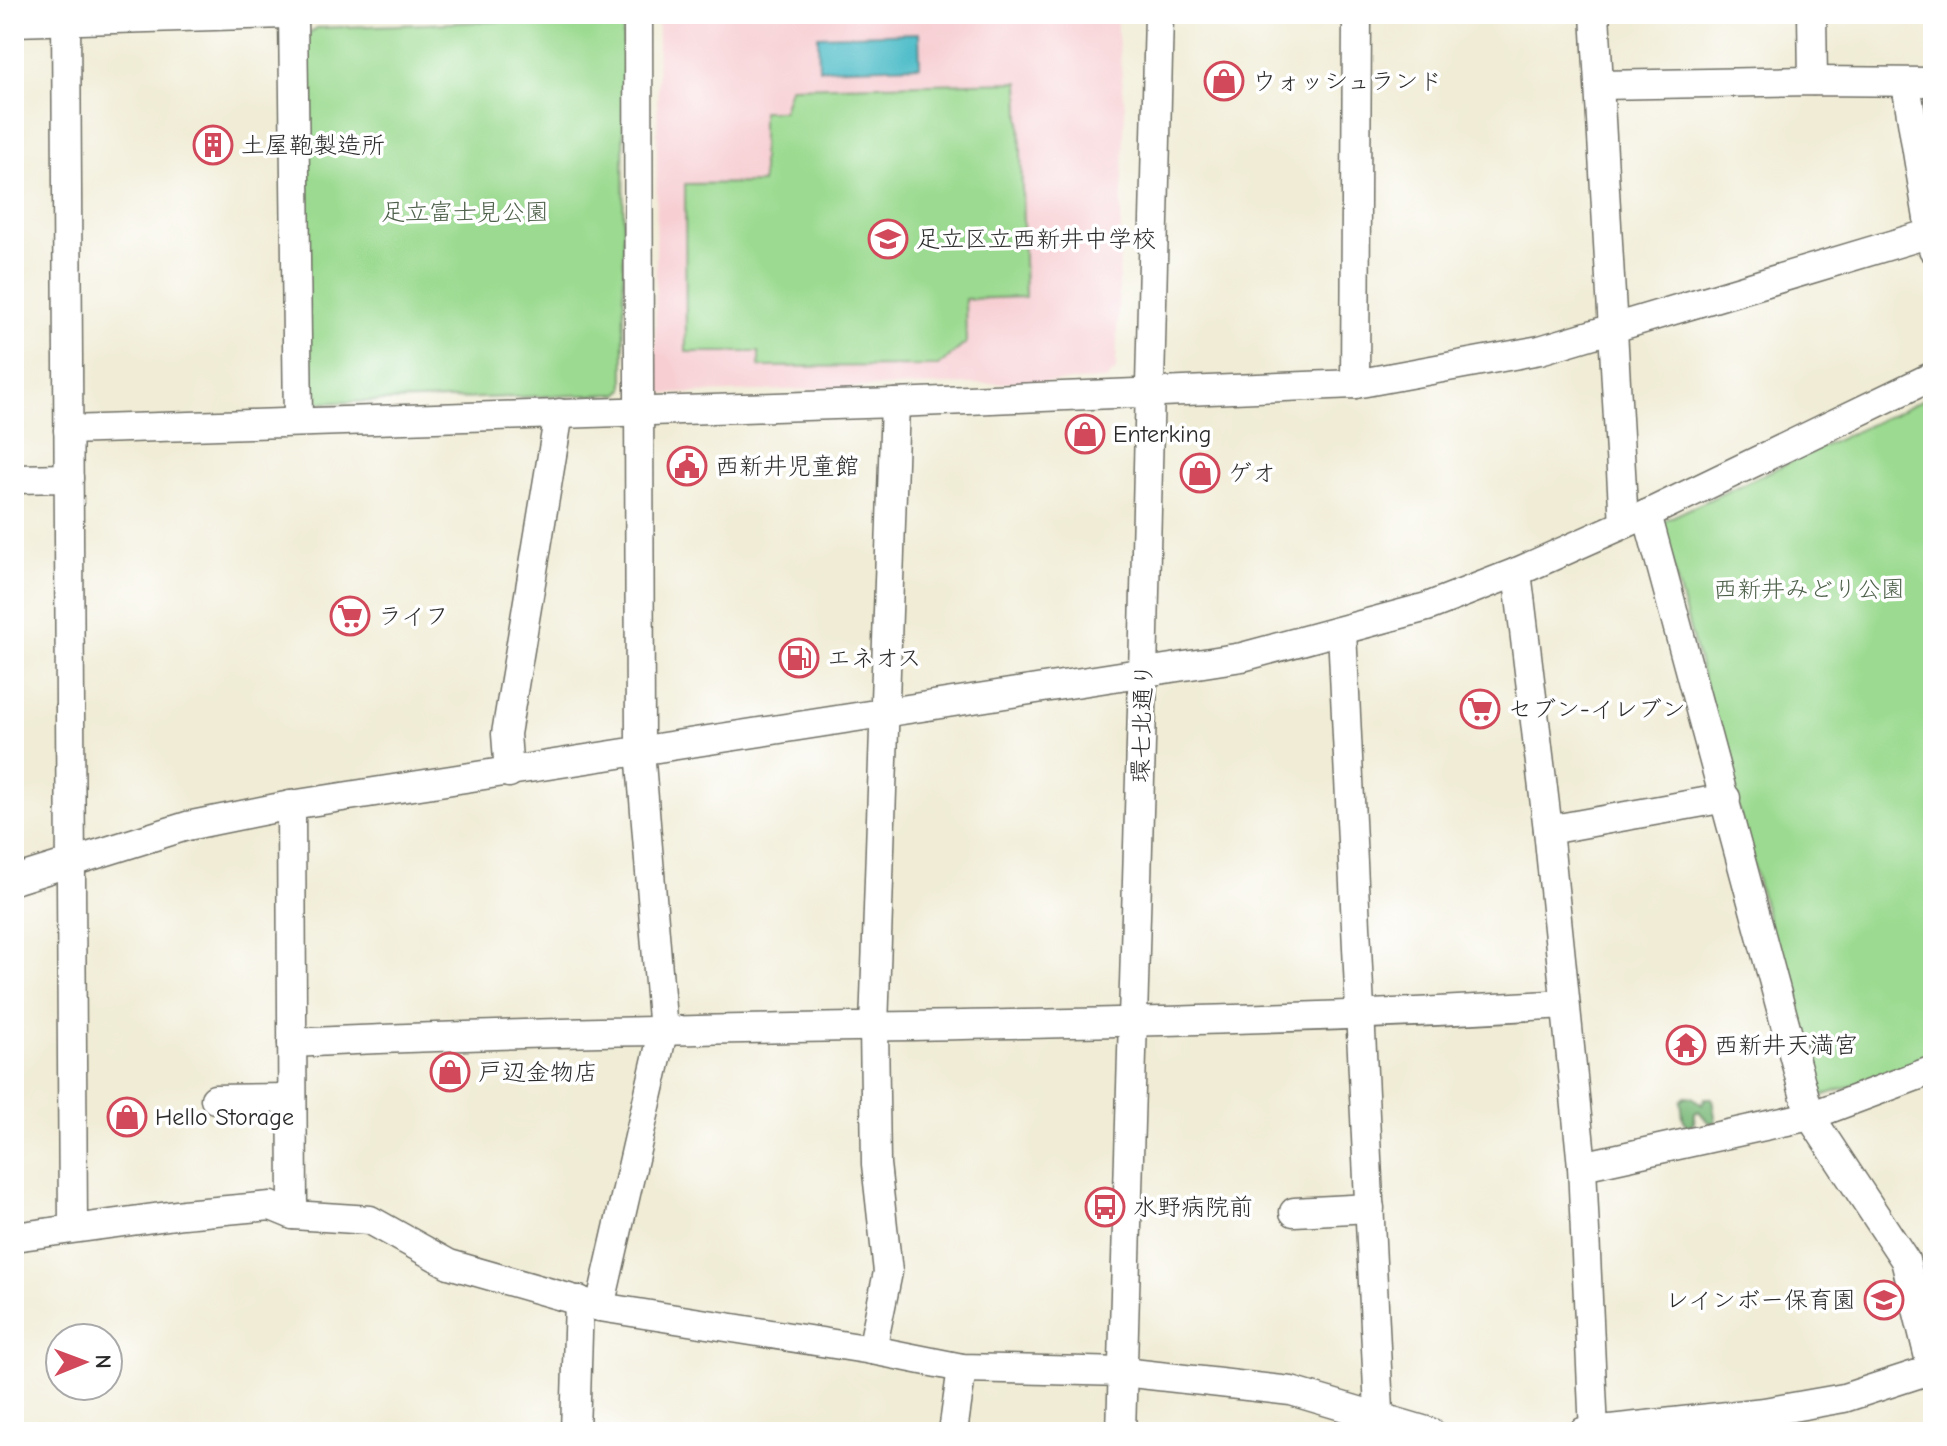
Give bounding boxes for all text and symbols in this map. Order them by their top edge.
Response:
shop icon: ウォッシュランド [1203,60,1245,102]
place label: ウォッシュランド [1252,67,1443,95]
building icon: 土屋鞄製造所 [192,124,234,166]
place label: 土屋鞄製造所 [241,131,385,159]
park label: 足立富士見公園 [381,198,549,226]
school or university icon: 足立区立西新井中学校 [867,218,909,260]
place label: 足立区立西新井中学校 [916,225,1156,253]
shop icon: Enterking [1064,413,1106,455]
place label: Enterking [1113,420,1212,448]
public building icon: 西新井児童館 [666,445,708,487]
place label: 西新井児童館 [715,452,859,480]
shop icon: ゲオ [1179,452,1221,494]
place label: ゲオ [1228,459,1276,487]
park label: 西新井みどり公園 [1713,575,1905,603]
supermarket icon: ライフ [329,595,371,637]
place label: ライフ [378,602,449,630]
fuel station icon: エネオス [778,637,820,679]
place label: エネオス [827,644,922,672]
street label: 環七北通り [1126,663,1158,783]
supermarket icon: セブン-イレブン [1459,688,1501,730]
place label: セブン-イレブン [1508,695,1686,723]
temple icon: 西新井天満宮 [1665,1024,1707,1066]
place label: 西新井天満宮 [1714,1031,1858,1059]
shop icon: 戸辺金物店 [429,1051,471,1093]
place label: 戸辺金物店 [478,1058,598,1086]
shop icon: Hello Storage [106,1096,148,1138]
place label: Hello Storage [155,1103,294,1131]
bus stop icon: 水野病院前 [1084,1186,1126,1228]
place label: 水野病院前 [1133,1193,1253,1221]
school or university icon: レインボー保育園 [1863,1279,1905,1321]
place label: レインボー保育園 [1665,1286,1856,1314]
north arrow [44,1322,124,1402]
text: N [90,1354,116,1369]

